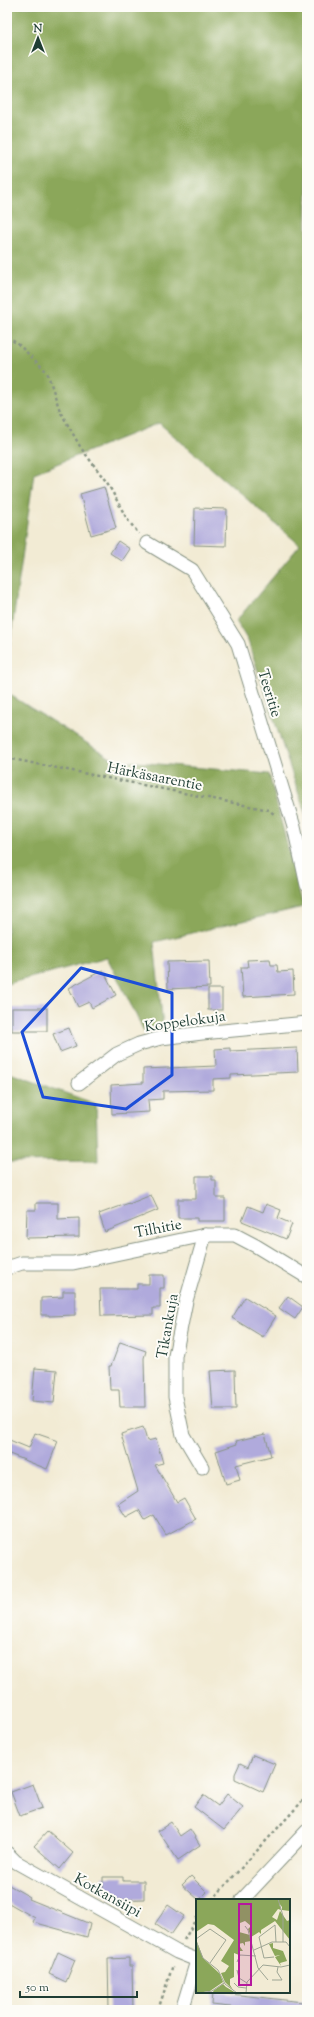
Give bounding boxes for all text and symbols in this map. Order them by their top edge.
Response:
north arrow [18,18,58,58]
text: N [33,21,43,37]
street label: Teeritie [251,667,286,720]
street label: Härkäsaarentie [105,758,204,797]
street label: Koppelokuja [143,1006,227,1039]
street label: Tilhitie [133,1215,184,1244]
street label: Tikankuja [152,1292,185,1360]
street label: Kotkansiipi [70,1869,145,1924]
inset map [196,1899,290,1993]
scale bar [20,1973,137,1999]
text: 50 m [25,1979,49,1997]

